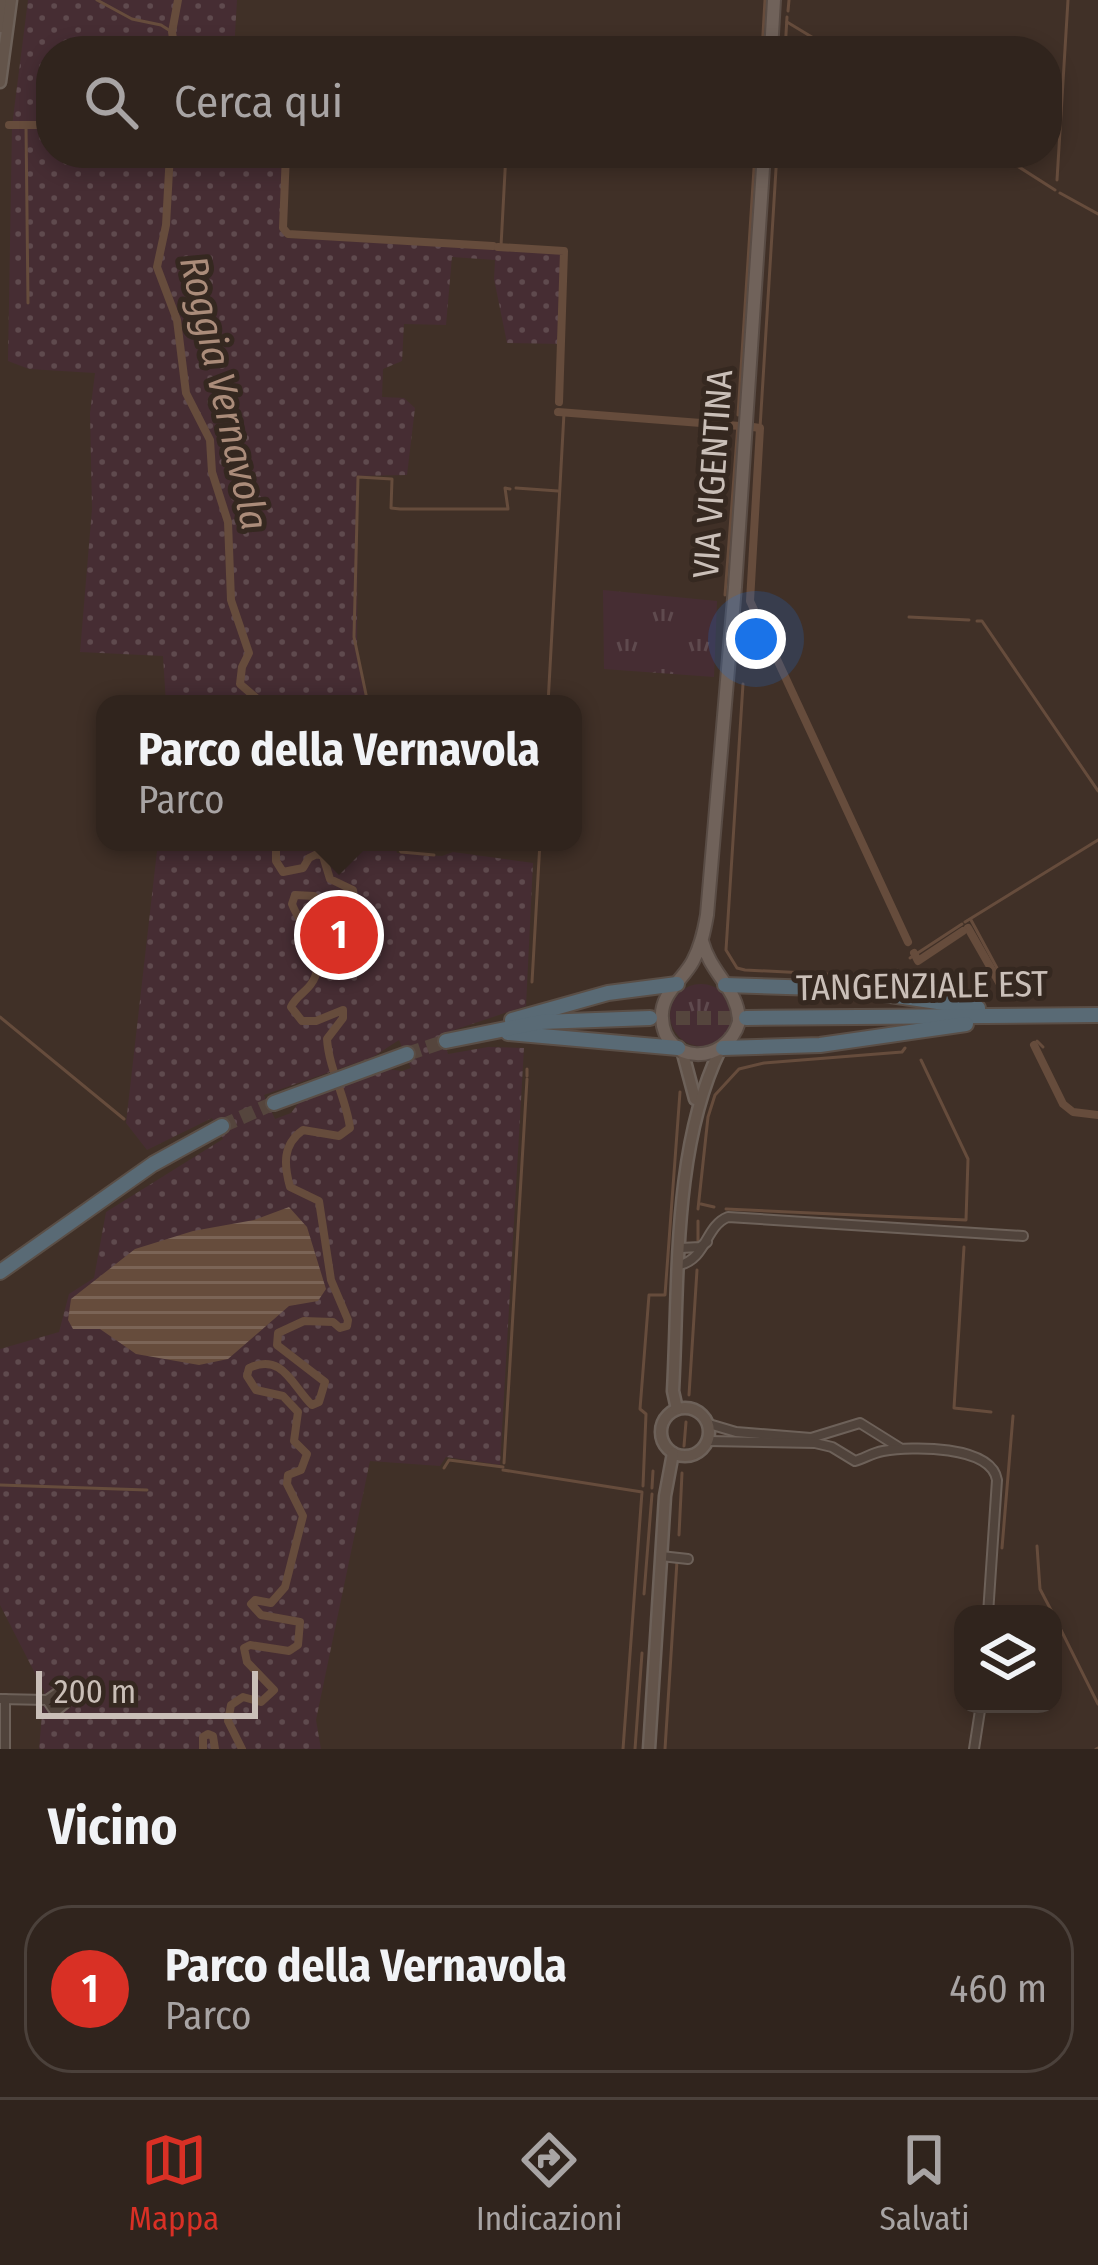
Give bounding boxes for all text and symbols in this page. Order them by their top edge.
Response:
search box [36,36,1062,168]
icon: search [78,69,144,135]
text: Cerca qui [174,75,343,129]
water label: Roggia Vernavola [170,252,278,534]
street label: VIA VIGENTINA [684,368,742,580]
your location [726,609,786,669]
popup [96,695,582,851]
text: Parco della Vernavola [138,723,540,777]
text: Parco [138,777,225,823]
pin: 1 [300,890,378,980]
street label: TANGENZIALE EST [796,962,1049,1010]
map controls [954,1605,1062,1713]
button: layers [954,1605,1062,1713]
scale bar [36,1665,258,1718]
text: 200 m [54,1672,136,1712]
text: Vicino [48,1796,177,1858]
text: Parco della Vernavola [165,1939,567,1993]
text: 1 [82,1966,98,2012]
text: 460 m [949,1966,1047,2012]
text: Parco [165,1993,251,2039]
tab: Mappa [128,2127,219,2239]
tab: Indicazioni [476,2127,622,2239]
tab: Salvati [879,2127,970,2239]

